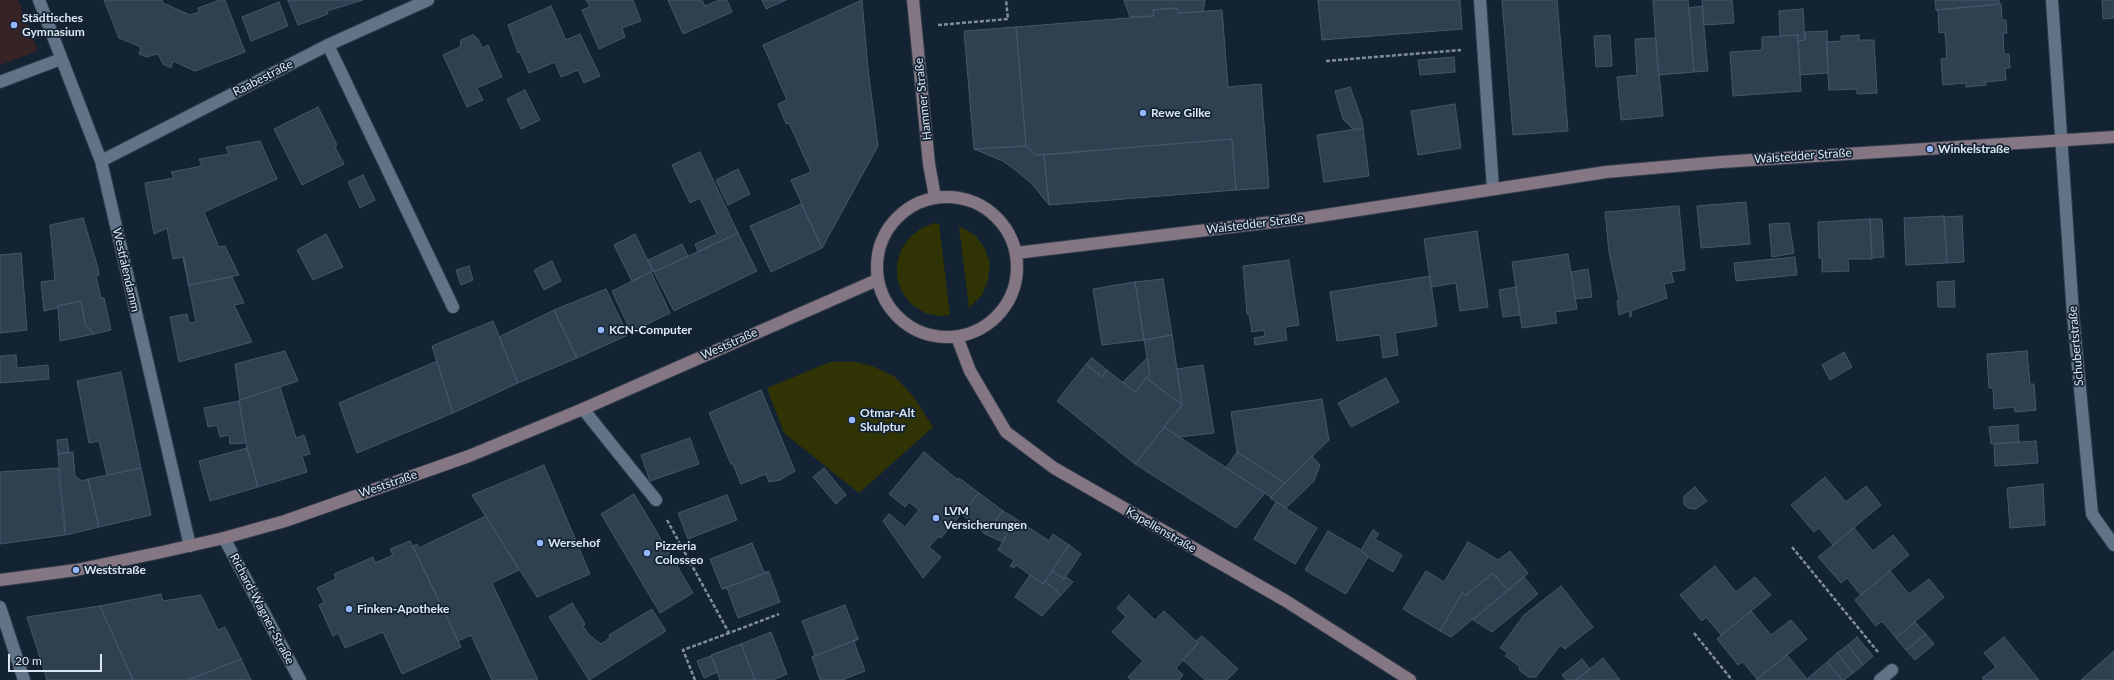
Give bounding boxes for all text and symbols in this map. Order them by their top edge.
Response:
place label: Städtisches Gymnasium [22,11,85,39]
marker: Städtisches Gymnasium [9,20,19,30]
street label: Raabestraße [231,57,295,99]
street label: Hammer Straße [912,57,934,141]
place label: Rewe Gilke [1151,106,1211,120]
marker: Rewe Gilke [1138,108,1148,118]
place label: Winkelstraße [1938,142,2010,156]
marker: Winkelstraße [1925,144,1935,154]
street label: Walstedder Straße [1754,145,1852,167]
street label: Walstedder Straße [1206,211,1304,237]
street label: Westfalendamm [109,227,143,313]
street label: Schubertstraße [2065,305,2087,387]
place label: KCN-Computer [609,323,692,337]
marker: KCN-Computer [596,325,606,335]
street label: Weststraße [698,325,760,363]
place label: Otmar-Alt Skulptur [860,406,915,434]
marker: Otmar-Alt Skulptur [847,415,857,425]
street label: Weststraße [357,467,419,501]
place label: LVM Versicherungen [944,504,1027,532]
street label: Kapellenstraße [1123,504,1199,556]
marker: LVM Versicherungen [931,513,941,523]
place label: Wersehof [548,536,600,550]
marker: Wersehof [535,538,545,548]
place label: Pizzeria Colosseo [655,539,703,567]
marker: Pizzeria Colosseo [642,548,652,558]
street label: Richard-Wagner-Straße [227,551,297,667]
place label: Weststraße [84,563,146,577]
marker: Weststraße [71,565,81,575]
place label: Finken-Apotheke [357,602,449,616]
marker: Finken-Apotheke [344,604,354,614]
scale bar [10,646,104,672]
text: 20 m [15,653,42,668]

